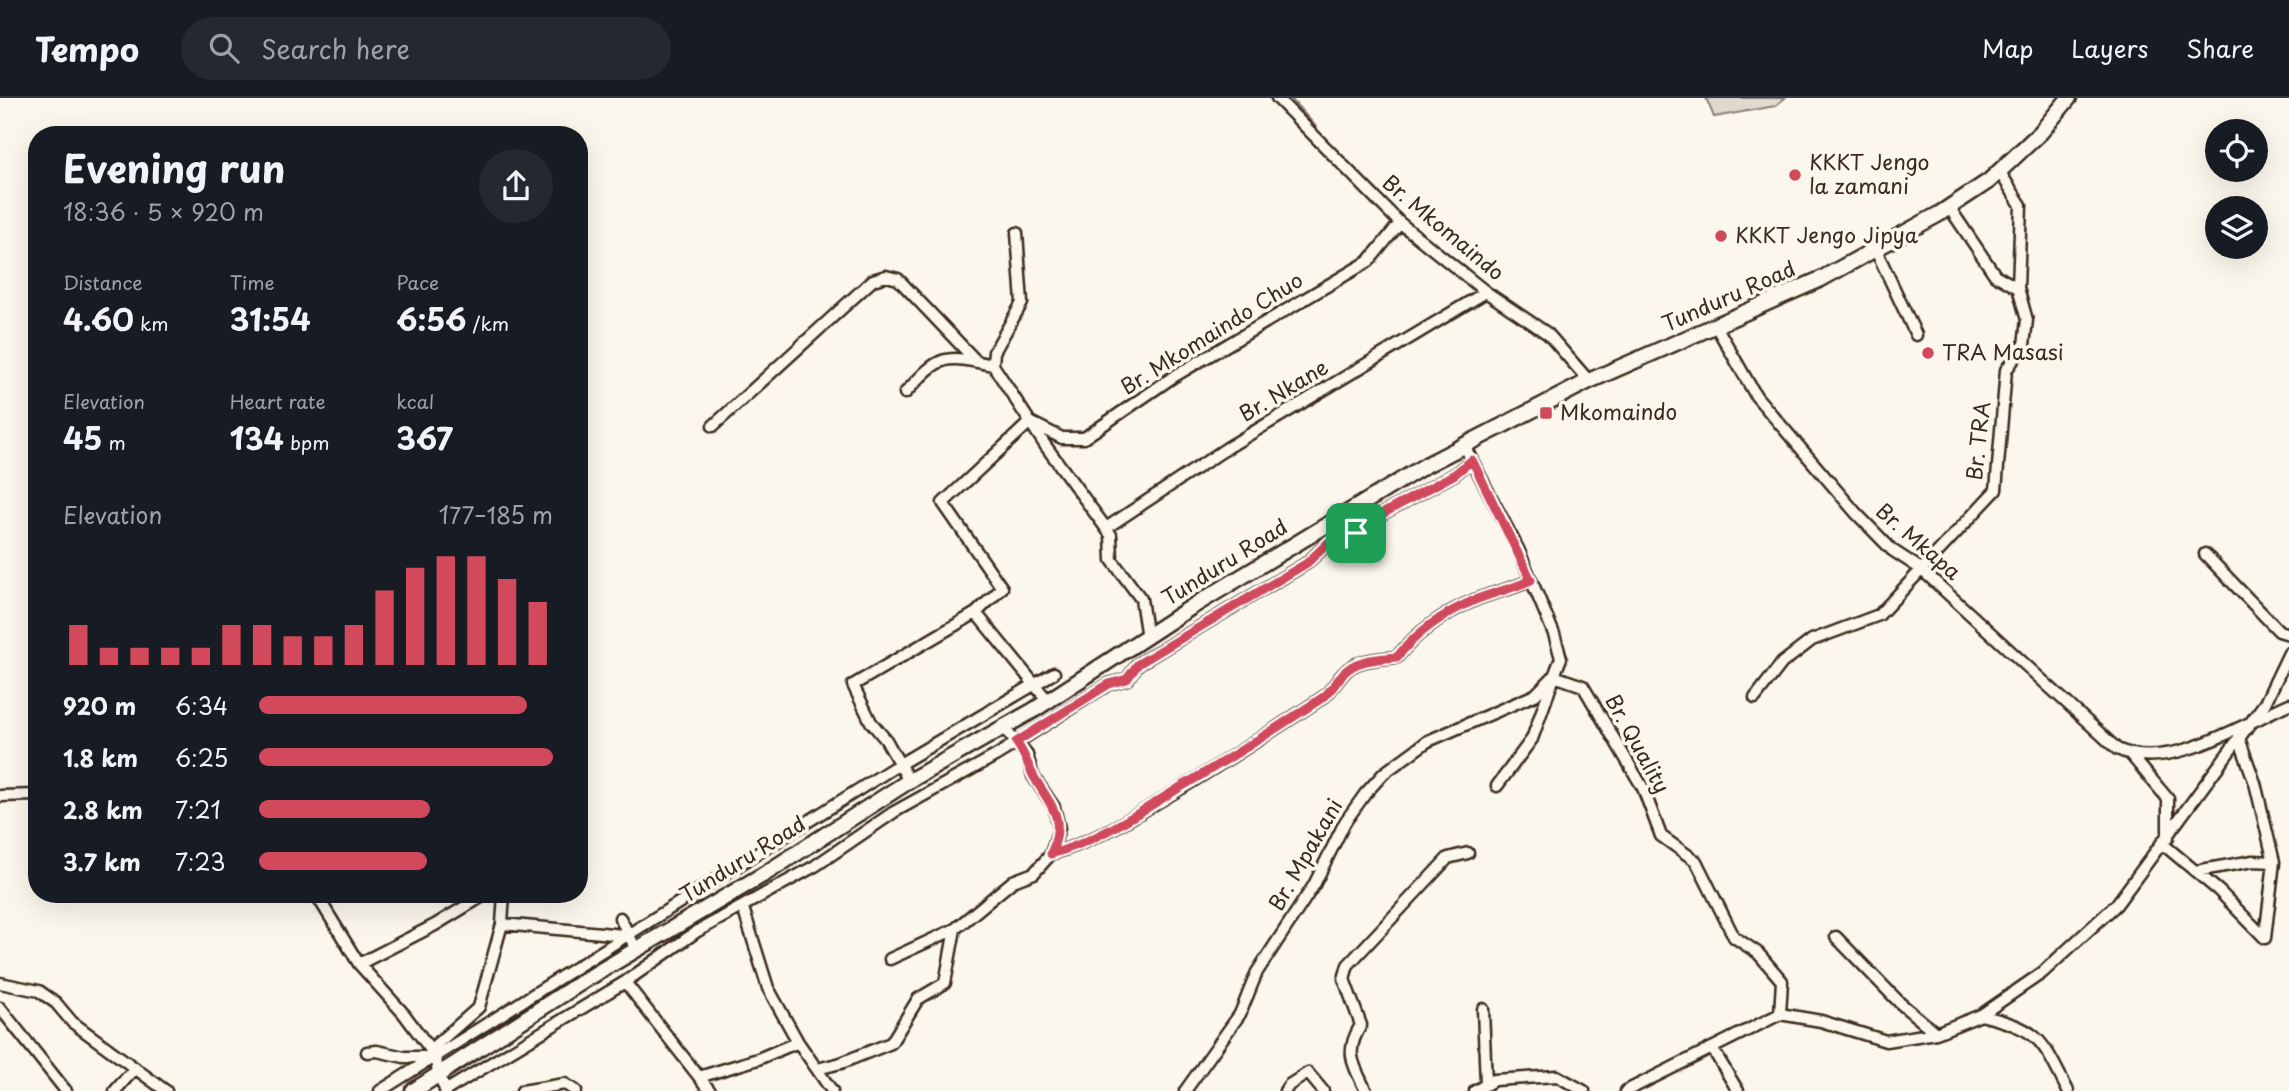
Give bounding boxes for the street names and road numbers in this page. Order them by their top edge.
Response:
street label: Br. Mkomaindo [1376,166,1512,287]
street label: Tunduru Road [1656,251,1800,339]
street label: Br. Mkomaindo Chuo [1113,263,1308,401]
street label: Br. Nkane [1232,350,1334,429]
street label: Br. TRA [1957,400,1997,482]
street label: Br. Mkapa [1870,494,1969,587]
street label: Tunduru Road [1155,510,1293,613]
street label: Br. Quality [1598,688,1679,798]
street label: Br. Mpakani [1259,792,1349,916]
street label: Tunduru Road [673,807,811,910]

